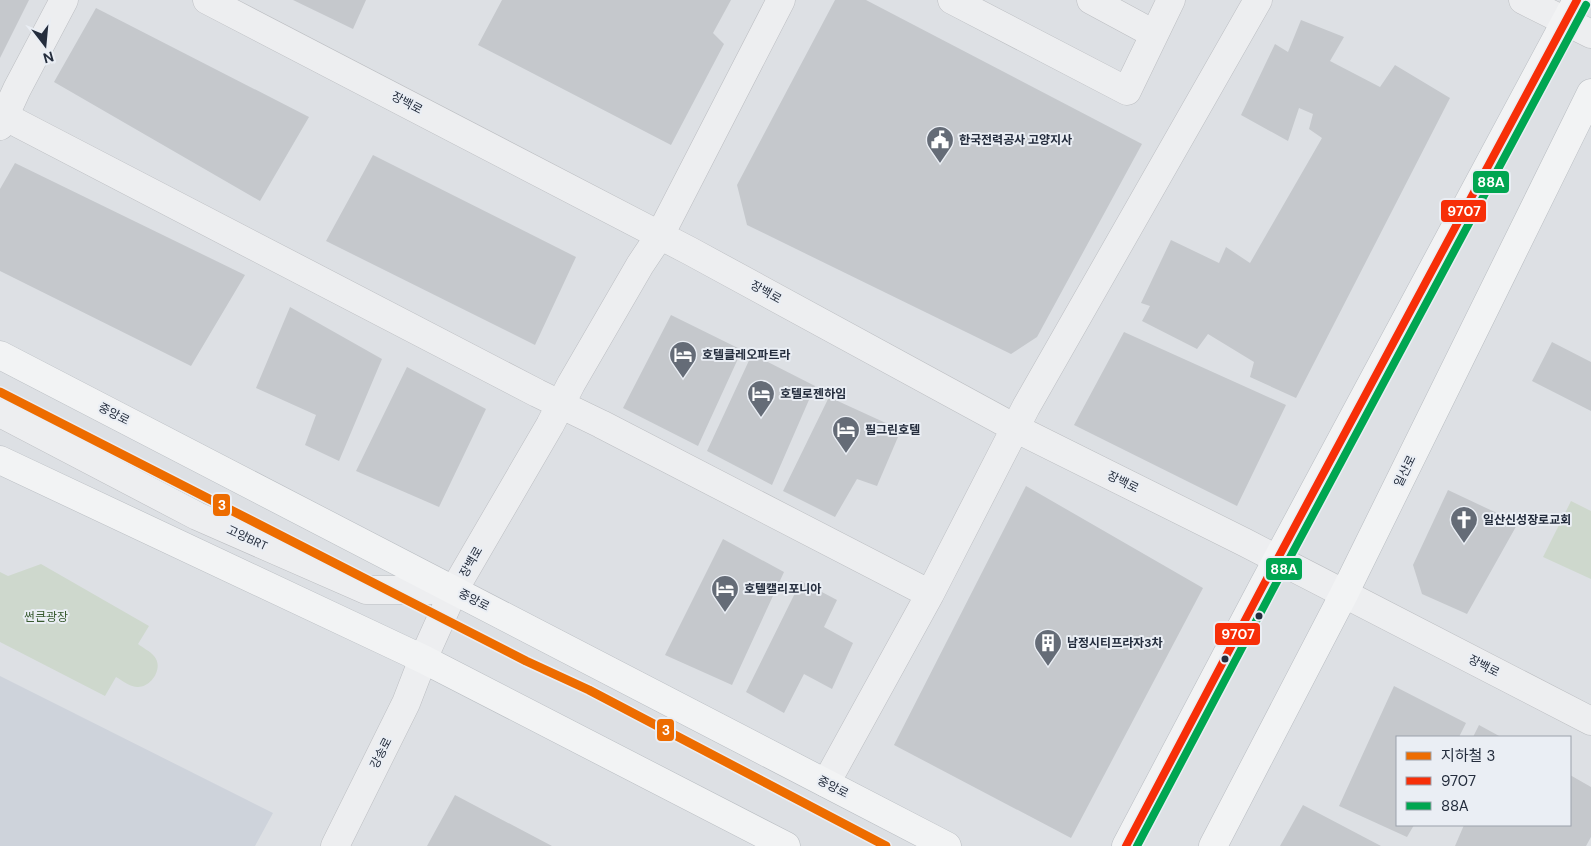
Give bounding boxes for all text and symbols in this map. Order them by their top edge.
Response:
north arrow [20,20,70,70]
text: N [41,47,56,68]
street label: 장백로 [389,88,425,118]
public building icon: 한국전력공사 고양지사 [925,125,955,164]
place label: 한국전력공사 고양지사 [959,132,1072,148]
line badge: 88A [1472,170,1510,194]
text: 88A [1477,173,1505,191]
line badge: 9707 [1440,199,1487,223]
text: 9707 [1447,202,1481,220]
street label: 장백로 [748,277,784,307]
hotel icon: 호텔클레오파트라 [668,340,698,379]
place label: 호텔클레오파트라 [702,347,790,363]
hotel icon: 호텔로젠하임 [746,379,776,418]
place label: 호텔로젠하임 [780,386,846,402]
street label: 중앙로 [96,399,132,429]
hotel icon: 필그린호텔 [831,415,861,454]
place label: 필그린호텔 [865,422,920,438]
street label: 일산로 [1391,453,1419,489]
street label: 장백로 [1105,468,1141,496]
line badge: 3 [212,493,231,517]
text: 3 [218,496,226,514]
church icon: 일산신성장로교회 [1449,505,1479,544]
place label: 일산신성장로교회 [1483,512,1571,528]
street label: 고양BRT [224,522,270,554]
street label: 장백로 [456,544,486,580]
line badge: 88A [1265,557,1303,581]
text: 88A [1270,560,1298,578]
hotel icon: 호텔캘리포니아 [710,574,740,613]
place label: 호텔캘리포니아 [744,581,821,597]
street label: 중앙로 [456,585,492,615]
park label: 썬큰광장 [24,609,68,625]
unlabelled marker [1254,611,1264,621]
line badge: 9707 [1214,622,1261,646]
text: 9707 [1221,625,1255,643]
building icon: 남정시티프라자3차 [1033,628,1063,667]
place label: 남정시티프라자3차 [1067,635,1163,651]
street label: 장백로 [1466,651,1502,681]
unlabelled marker [1220,654,1230,664]
line badge: 3 [656,718,675,742]
text: 3 [662,721,670,739]
street label: 강송로 [366,735,396,771]
legend [1396,736,1571,826]
text: 지하철 3 [1441,746,1495,766]
text: 9707 [1441,771,1476,791]
street label: 중앙로 [815,772,851,802]
text: 88A [1441,796,1469,816]

